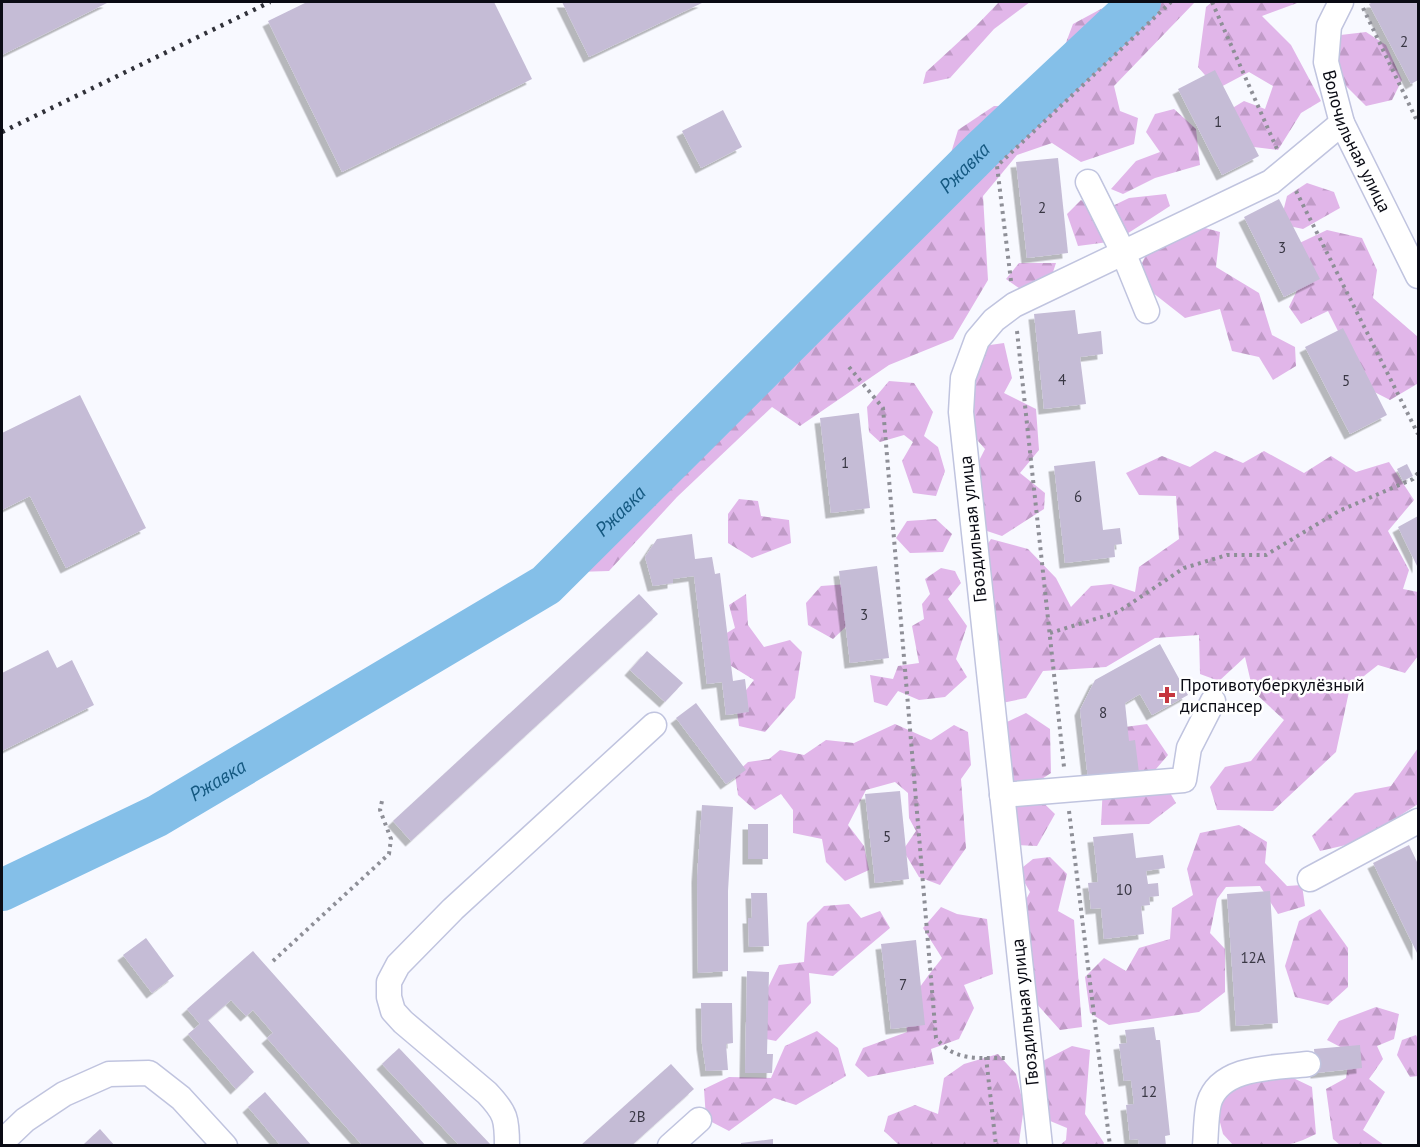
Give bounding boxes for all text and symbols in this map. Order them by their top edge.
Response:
house number: 2 [1400,32,1408,51]
street label: Волочильная улица [1318,67,1397,216]
house number: 1 [1214,112,1222,131]
water label: Ржавка [933,136,995,199]
house number: 2 [1038,198,1046,217]
house number: 3 [1278,238,1286,257]
house number: 4 [1058,370,1066,389]
house number: 5 [1342,371,1350,390]
house number: 1 [841,453,849,472]
street label: Гвоздильная улица [953,455,992,604]
water label: Ржавка [589,480,651,542]
house number: 6 [1074,487,1082,506]
house number: 3 [860,605,868,624]
place label: Противотуберкулёзный диспансер [1180,673,1365,717]
marker: Противотуберкулёзный диспансер [1158,686,1176,704]
house number: 8 [1099,703,1107,722]
water label: Ржавка [184,753,251,807]
house number: 5 [883,827,891,846]
house number: 10 [1116,880,1132,899]
street label: Гвоздильная улица [1005,938,1044,1087]
house number: 12А [1240,948,1266,967]
house number: 7 [899,975,907,994]
house number: 12 [1141,1082,1157,1101]
house number: 2В [629,1107,645,1126]

